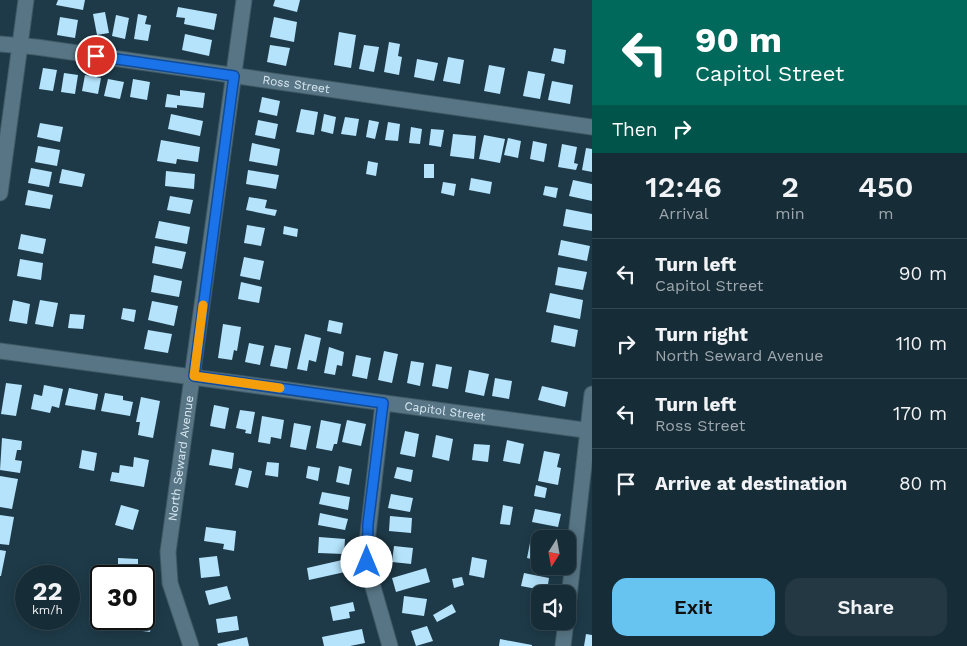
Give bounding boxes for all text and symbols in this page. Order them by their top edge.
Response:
text: 90 m [695,19,782,61]
icon: left [612,20,677,85]
pin [75,35,117,77]
icon: arrive [82,42,110,70]
text: Capitol Street [695,61,844,86]
street label: Ross Street [262,73,331,96]
icon: right [668,115,696,143]
text: Then [612,118,658,141]
text: 12:46 [645,169,722,204]
text: 2 [781,169,799,204]
text: 450 [858,169,914,204]
text: Arrival [659,204,709,223]
text: min [775,204,805,223]
text: m [878,204,893,223]
text: Turn left [655,253,736,276]
icon: left [612,260,640,288]
text: 90 m [899,262,947,285]
text: Capitol Street [655,276,764,295]
text: Turn right [655,323,748,346]
icon: right [612,330,640,358]
text: 110 m [896,332,947,355]
text: North Seward Avenue [655,346,824,365]
text: Turn left [655,393,736,416]
street label: North Seward Avenue [165,395,196,522]
street label: Capitol Street [404,399,486,424]
icon: left [612,400,640,428]
text: 170 m [893,402,947,425]
text: Ross Street [655,416,745,435]
icon: arrive [612,470,640,498]
text: Arrive at destination [655,472,847,495]
text: 80 m [899,472,947,495]
north arrow [531,530,576,575]
map controls [531,530,576,630]
position arrow [340,535,392,587]
speed limit sign: 30 [90,565,155,630]
text: 22 [33,577,62,606]
button: Exit [612,578,775,636]
button: Share [785,578,947,636]
button: sound [531,585,576,630]
text: km/h [32,603,63,617]

